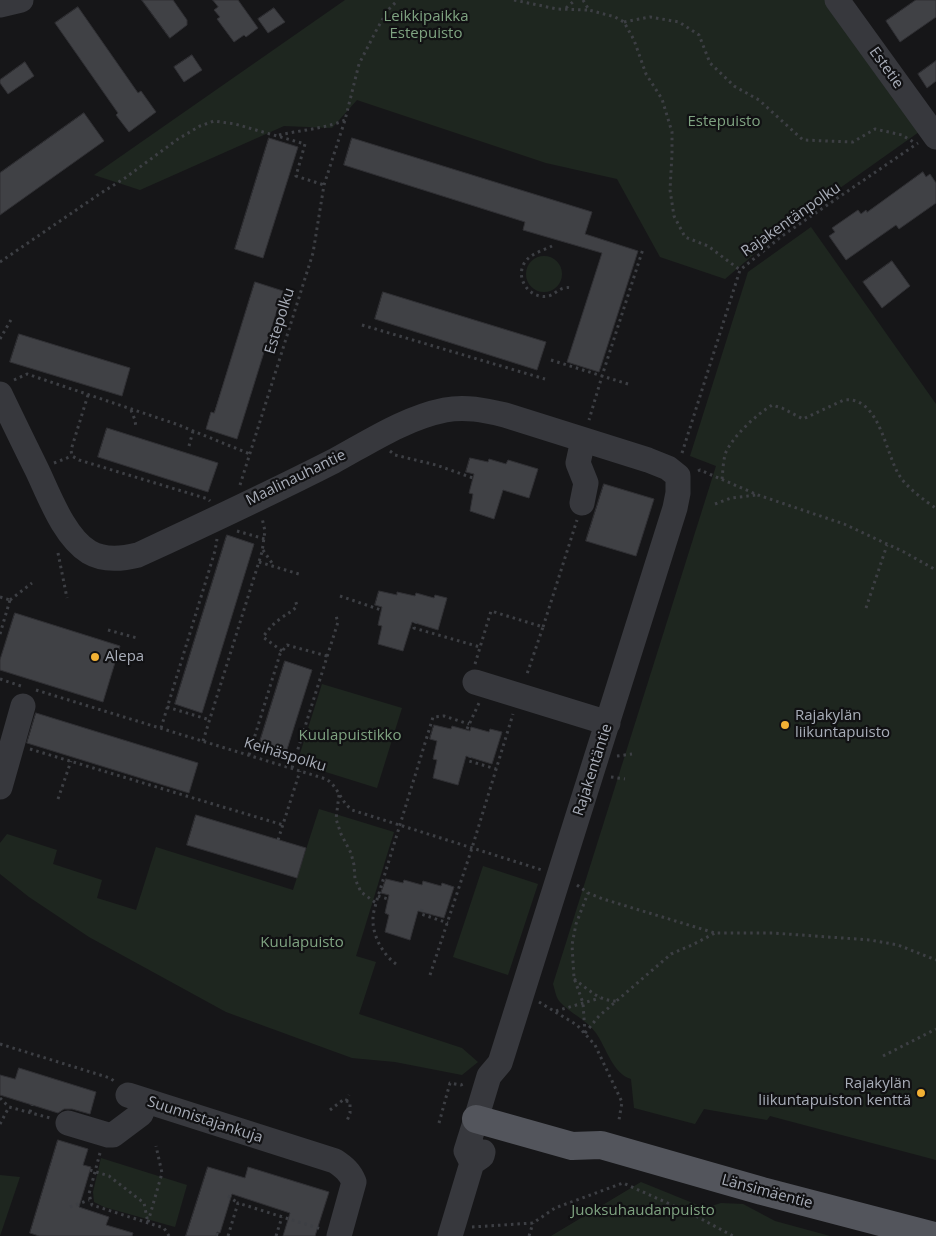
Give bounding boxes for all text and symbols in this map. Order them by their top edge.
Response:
park label: Leikkipaikka Estepuisto [384,8,468,43]
street label: Estetie [865,44,907,92]
park label: Estepuisto [688,113,760,131]
street label: Rajakentänpolku [738,179,844,261]
street label: Estepolku [261,286,299,356]
street label: Maalinauhantie [243,446,349,510]
place label: Alepa [105,648,144,666]
marker: Alepa [89,651,101,663]
place label: Rajakylän liikuntapuisto [795,707,890,742]
marker: Rajakylän liikuntapuisto [779,719,791,731]
street label: Rajakentäntie [570,722,616,818]
park label: Kuulapuistikko [299,727,401,745]
street label: Keihäspolku [242,734,328,776]
park label: Kuulapuisto [260,934,344,952]
place label: Rajakylän liikuntapuiston kenttä [758,1075,911,1110]
marker: Rajakylän liikuntapuiston kenttä [915,1087,927,1099]
street label: Suunnistajankuja [145,1093,265,1147]
street label: Länsimäentie [719,1171,815,1213]
park label: Juoksuhaudanpuisto [571,1202,715,1220]

